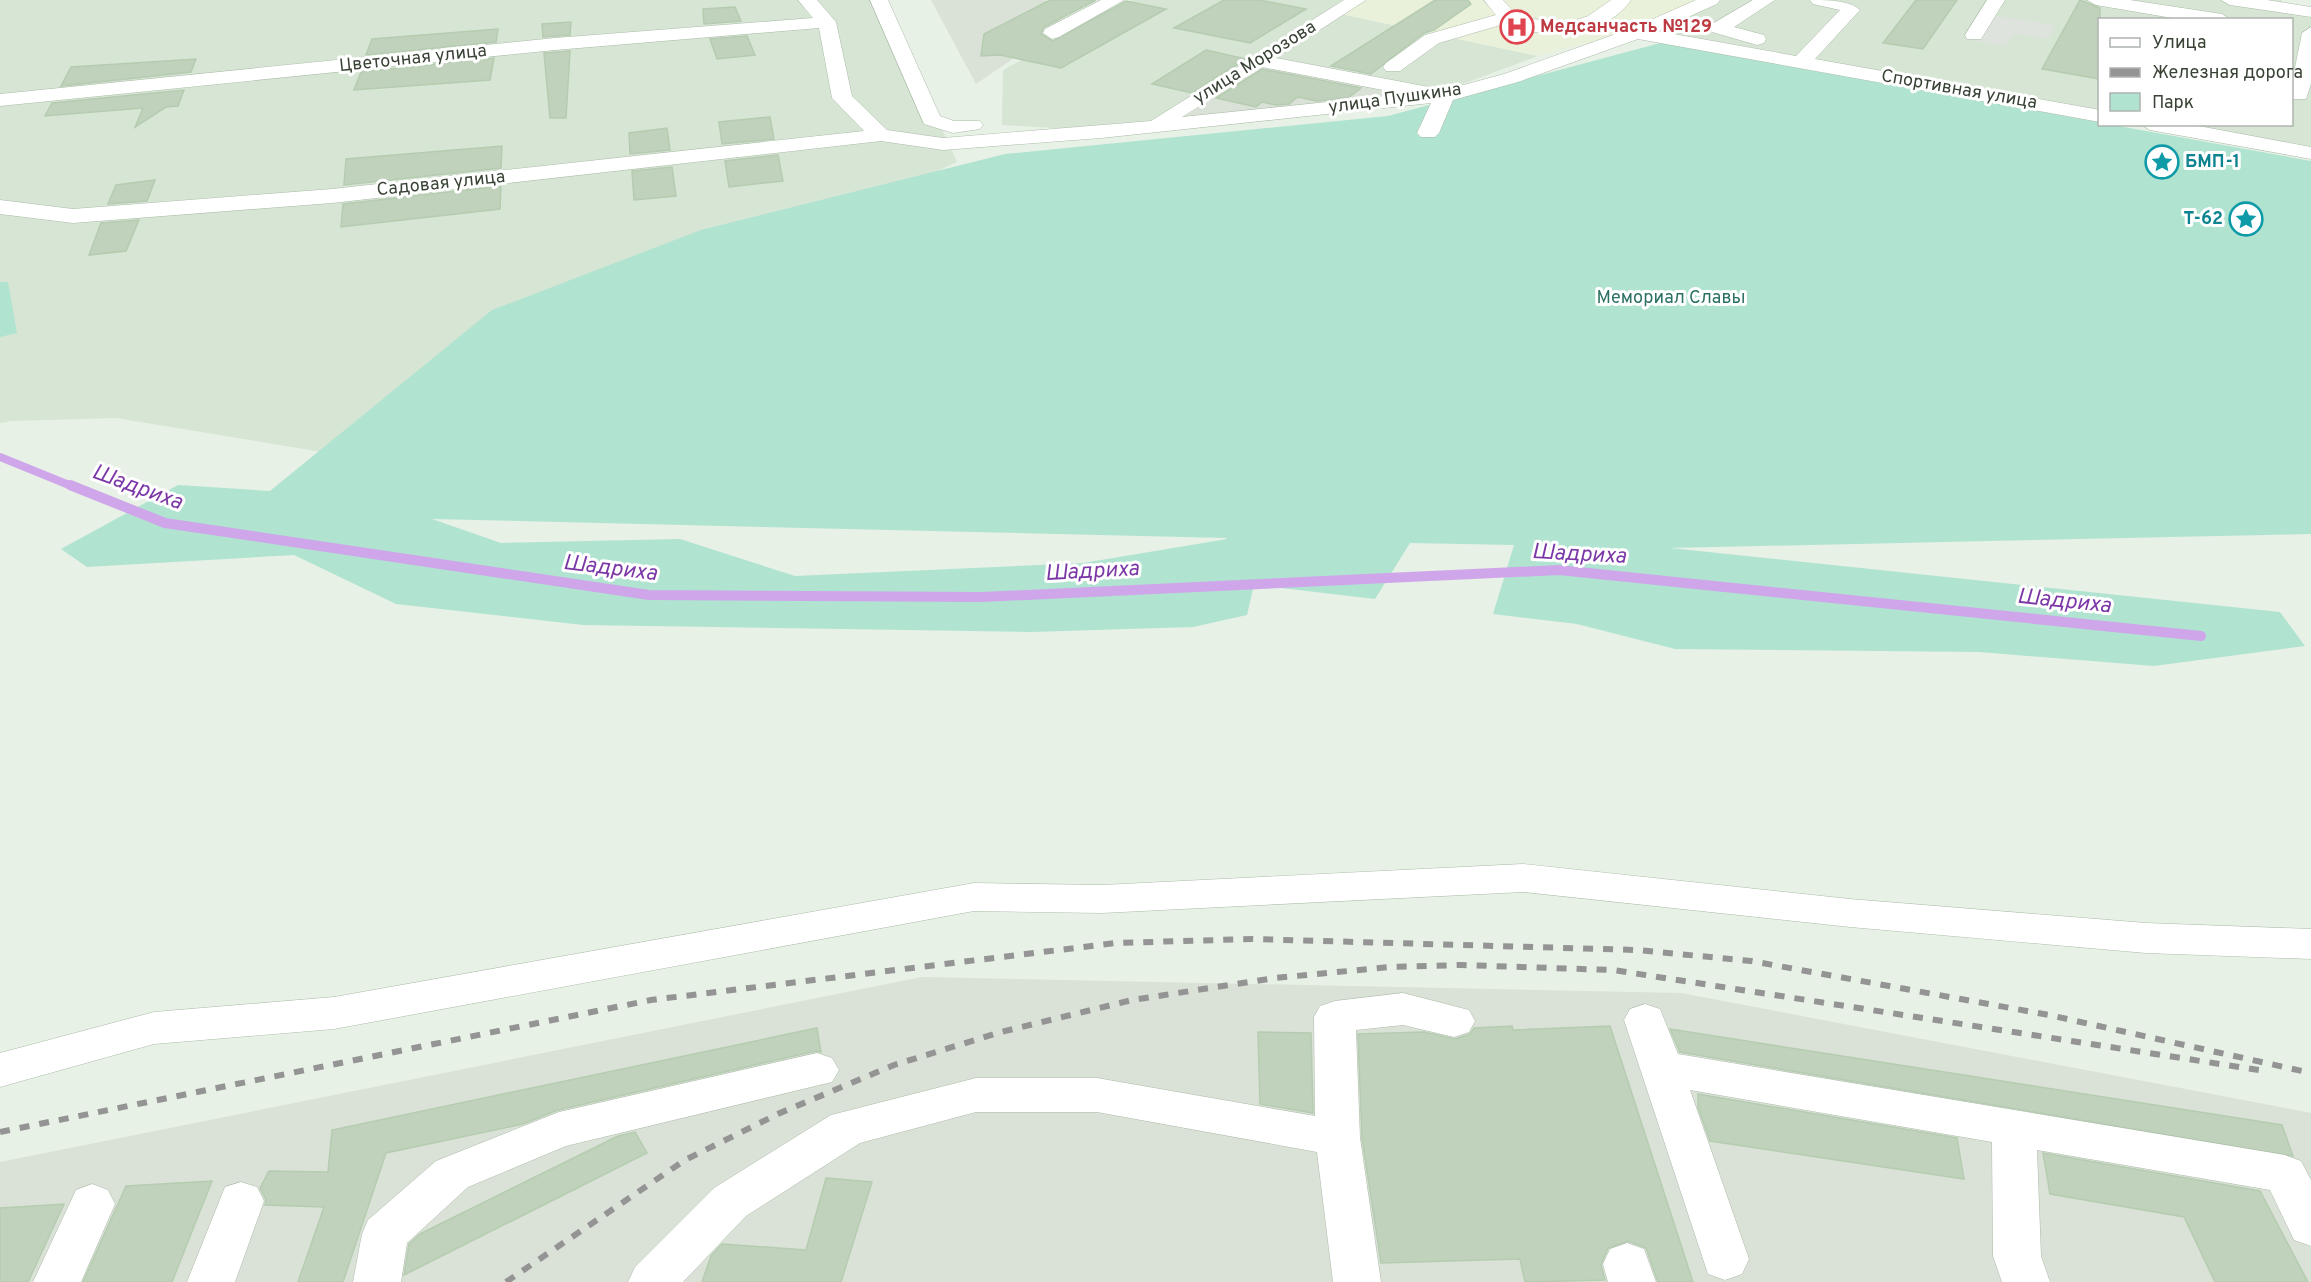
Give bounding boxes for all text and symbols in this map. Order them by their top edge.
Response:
hospital icon: Медсанчасть №129 [1499,9,1535,45]
street label: улица Морозова [1189,16,1321,110]
place label: Медсанчасть №129 [1540,16,1712,39]
legend [2098,18,2293,126]
text: Улица [2152,32,2206,55]
street label: Цветочная улица [338,40,488,78]
text: Железная дорога [2152,62,2303,85]
street label: Спортивная улица [1879,65,2039,115]
street label: улица Пушкина [1327,78,1463,120]
text: Парк [2152,92,2194,115]
place icon: БМП-1 [2144,144,2180,180]
place label: БМП-1 [2185,151,2240,174]
street label: Садовая улица [376,166,506,202]
place icon: Т-62 [2228,201,2264,237]
place label: Т-62 [2184,208,2223,231]
park label: Мемориал Славы [1597,287,1745,310]
water label: Шадриха [88,459,187,517]
water label: Шадриха [1531,539,1627,571]
water label: Шадриха [562,550,659,588]
water label: Шадриха [1044,556,1140,588]
water label: Шадриха [2016,584,2113,620]

